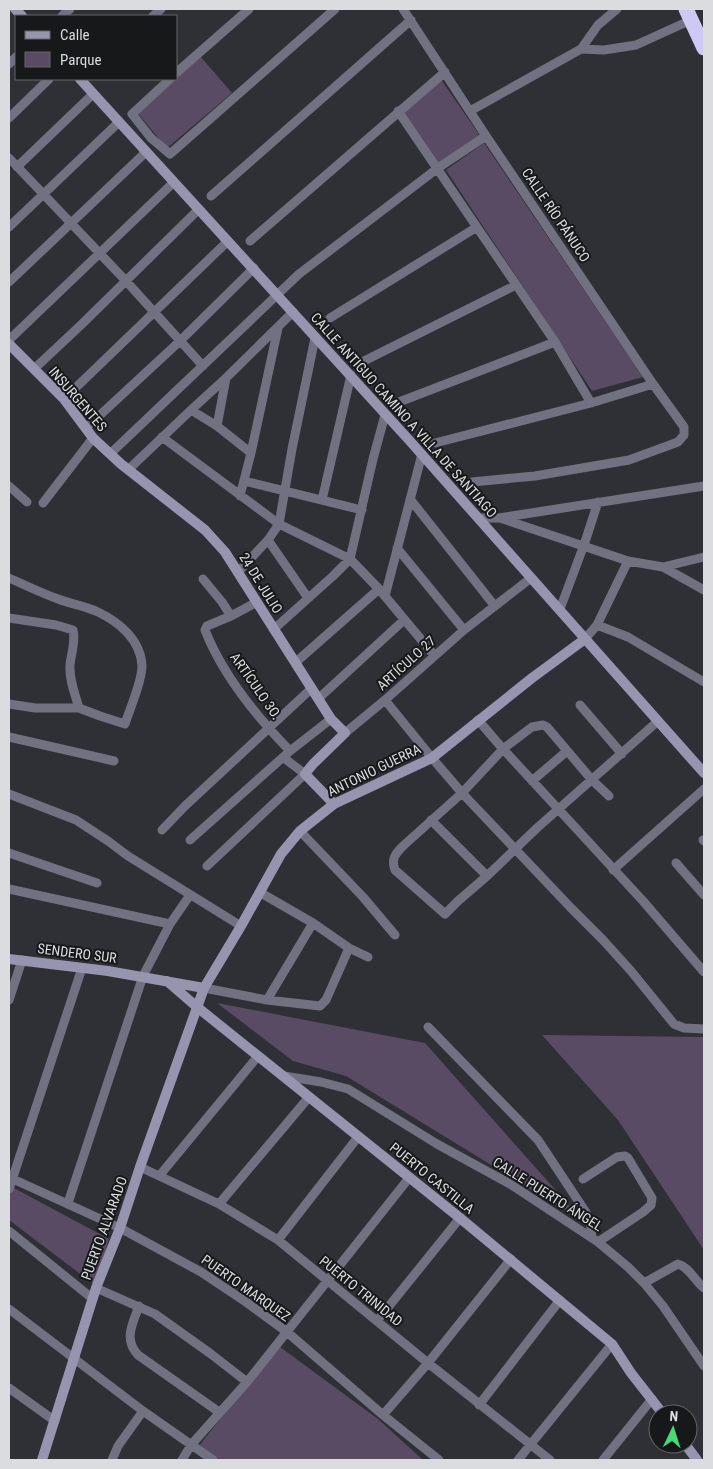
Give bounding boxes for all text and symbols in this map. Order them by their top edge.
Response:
legend [15,15,178,80]
text: Calle [60,26,90,44]
text: Parque [60,51,102,69]
street label: CALLE RÍO PÁNUCO [519,164,594,265]
street label: CALLE ANTIGUO CAMINO A VILLA DE SANTIAGO [308,309,500,521]
street label: INSURGENTES [46,364,110,434]
street label: 24 DE JULIO [236,550,286,616]
street label: ARTÍCULO 27 [373,632,439,693]
street label: ARTÍCULO 3O. [227,649,286,722]
street label: ANTONIO GUERRA [325,740,423,800]
street label: SENDERO SUR [37,940,118,966]
street label: PUERTO CASTILLA [387,1139,477,1217]
street label: CALLE PUERTO ÁNGEL [490,1153,607,1234]
street label: PUERTO ALVARADO [78,1174,130,1282]
street label: PUERTO MARQUEZ [198,1251,294,1325]
street label: PUERTO TRINIDAD [316,1253,406,1329]
north arrow [648,1404,698,1454]
text: N [669,1408,679,1424]

